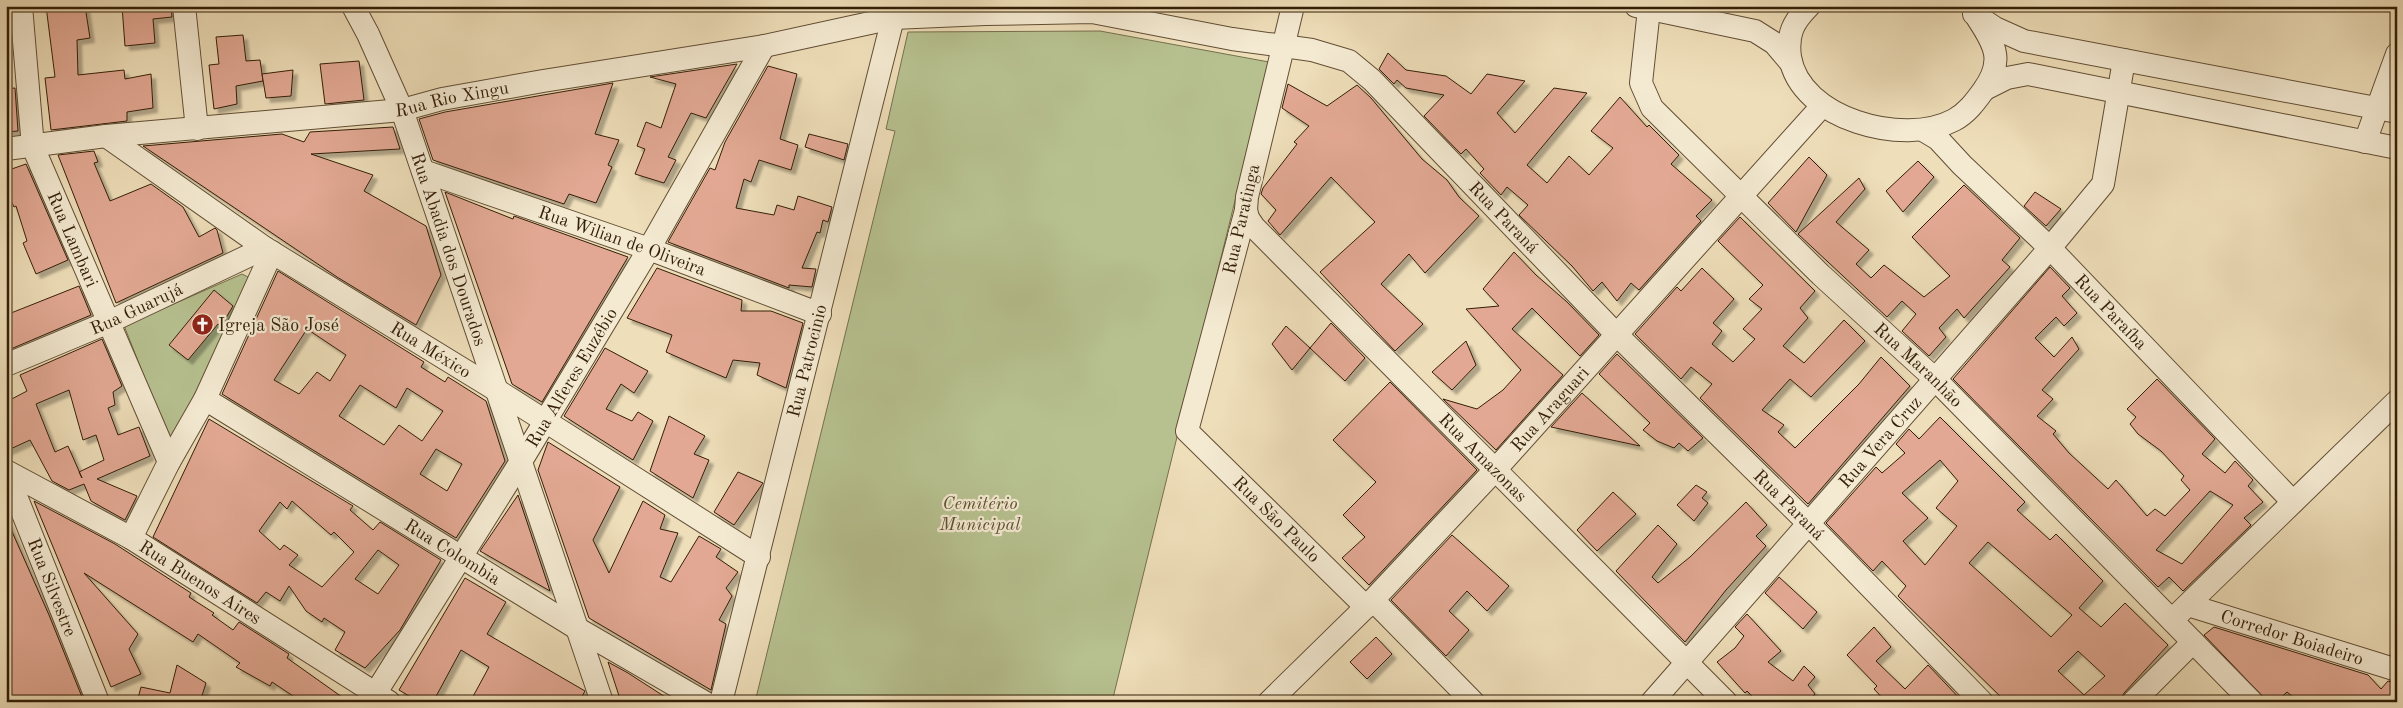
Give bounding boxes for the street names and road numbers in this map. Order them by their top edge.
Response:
street label: Rua Rio Xingu [395,79,510,121]
street label: Rua Abadia dos Dourados [407,151,489,349]
street label: Rua Paratinga [1221,162,1263,276]
street label: Rua Paraná [1465,179,1541,257]
street label: Rua Lambari [43,189,100,290]
street label: Rua Wilian de Oliveira [536,203,708,280]
street label: Rua Paraíba [2070,271,2150,353]
street label: Rua Guarujá [88,280,186,339]
street label: Rua Patrocinio [785,302,831,419]
street label: Rua Alferes Euzébio [524,305,621,451]
street label: Rua México [387,319,474,382]
street label: Rua Maranhão [1870,320,1966,411]
street label: Rua Araguari [1508,364,1593,455]
street label: Rua Vera Cruz [1836,393,1926,492]
street label: Rua Amazonas [1435,410,1530,506]
street label: Rua Paraná [1750,467,1827,544]
street label: Rua São Paulo [1229,473,1323,566]
street label: Rua Colombia [401,516,503,589]
street label: Rua Silvestre [24,536,79,639]
street label: Rua Buenos Aires [136,538,264,628]
street label: Corredor Boiadeiro [2218,608,2366,669]

